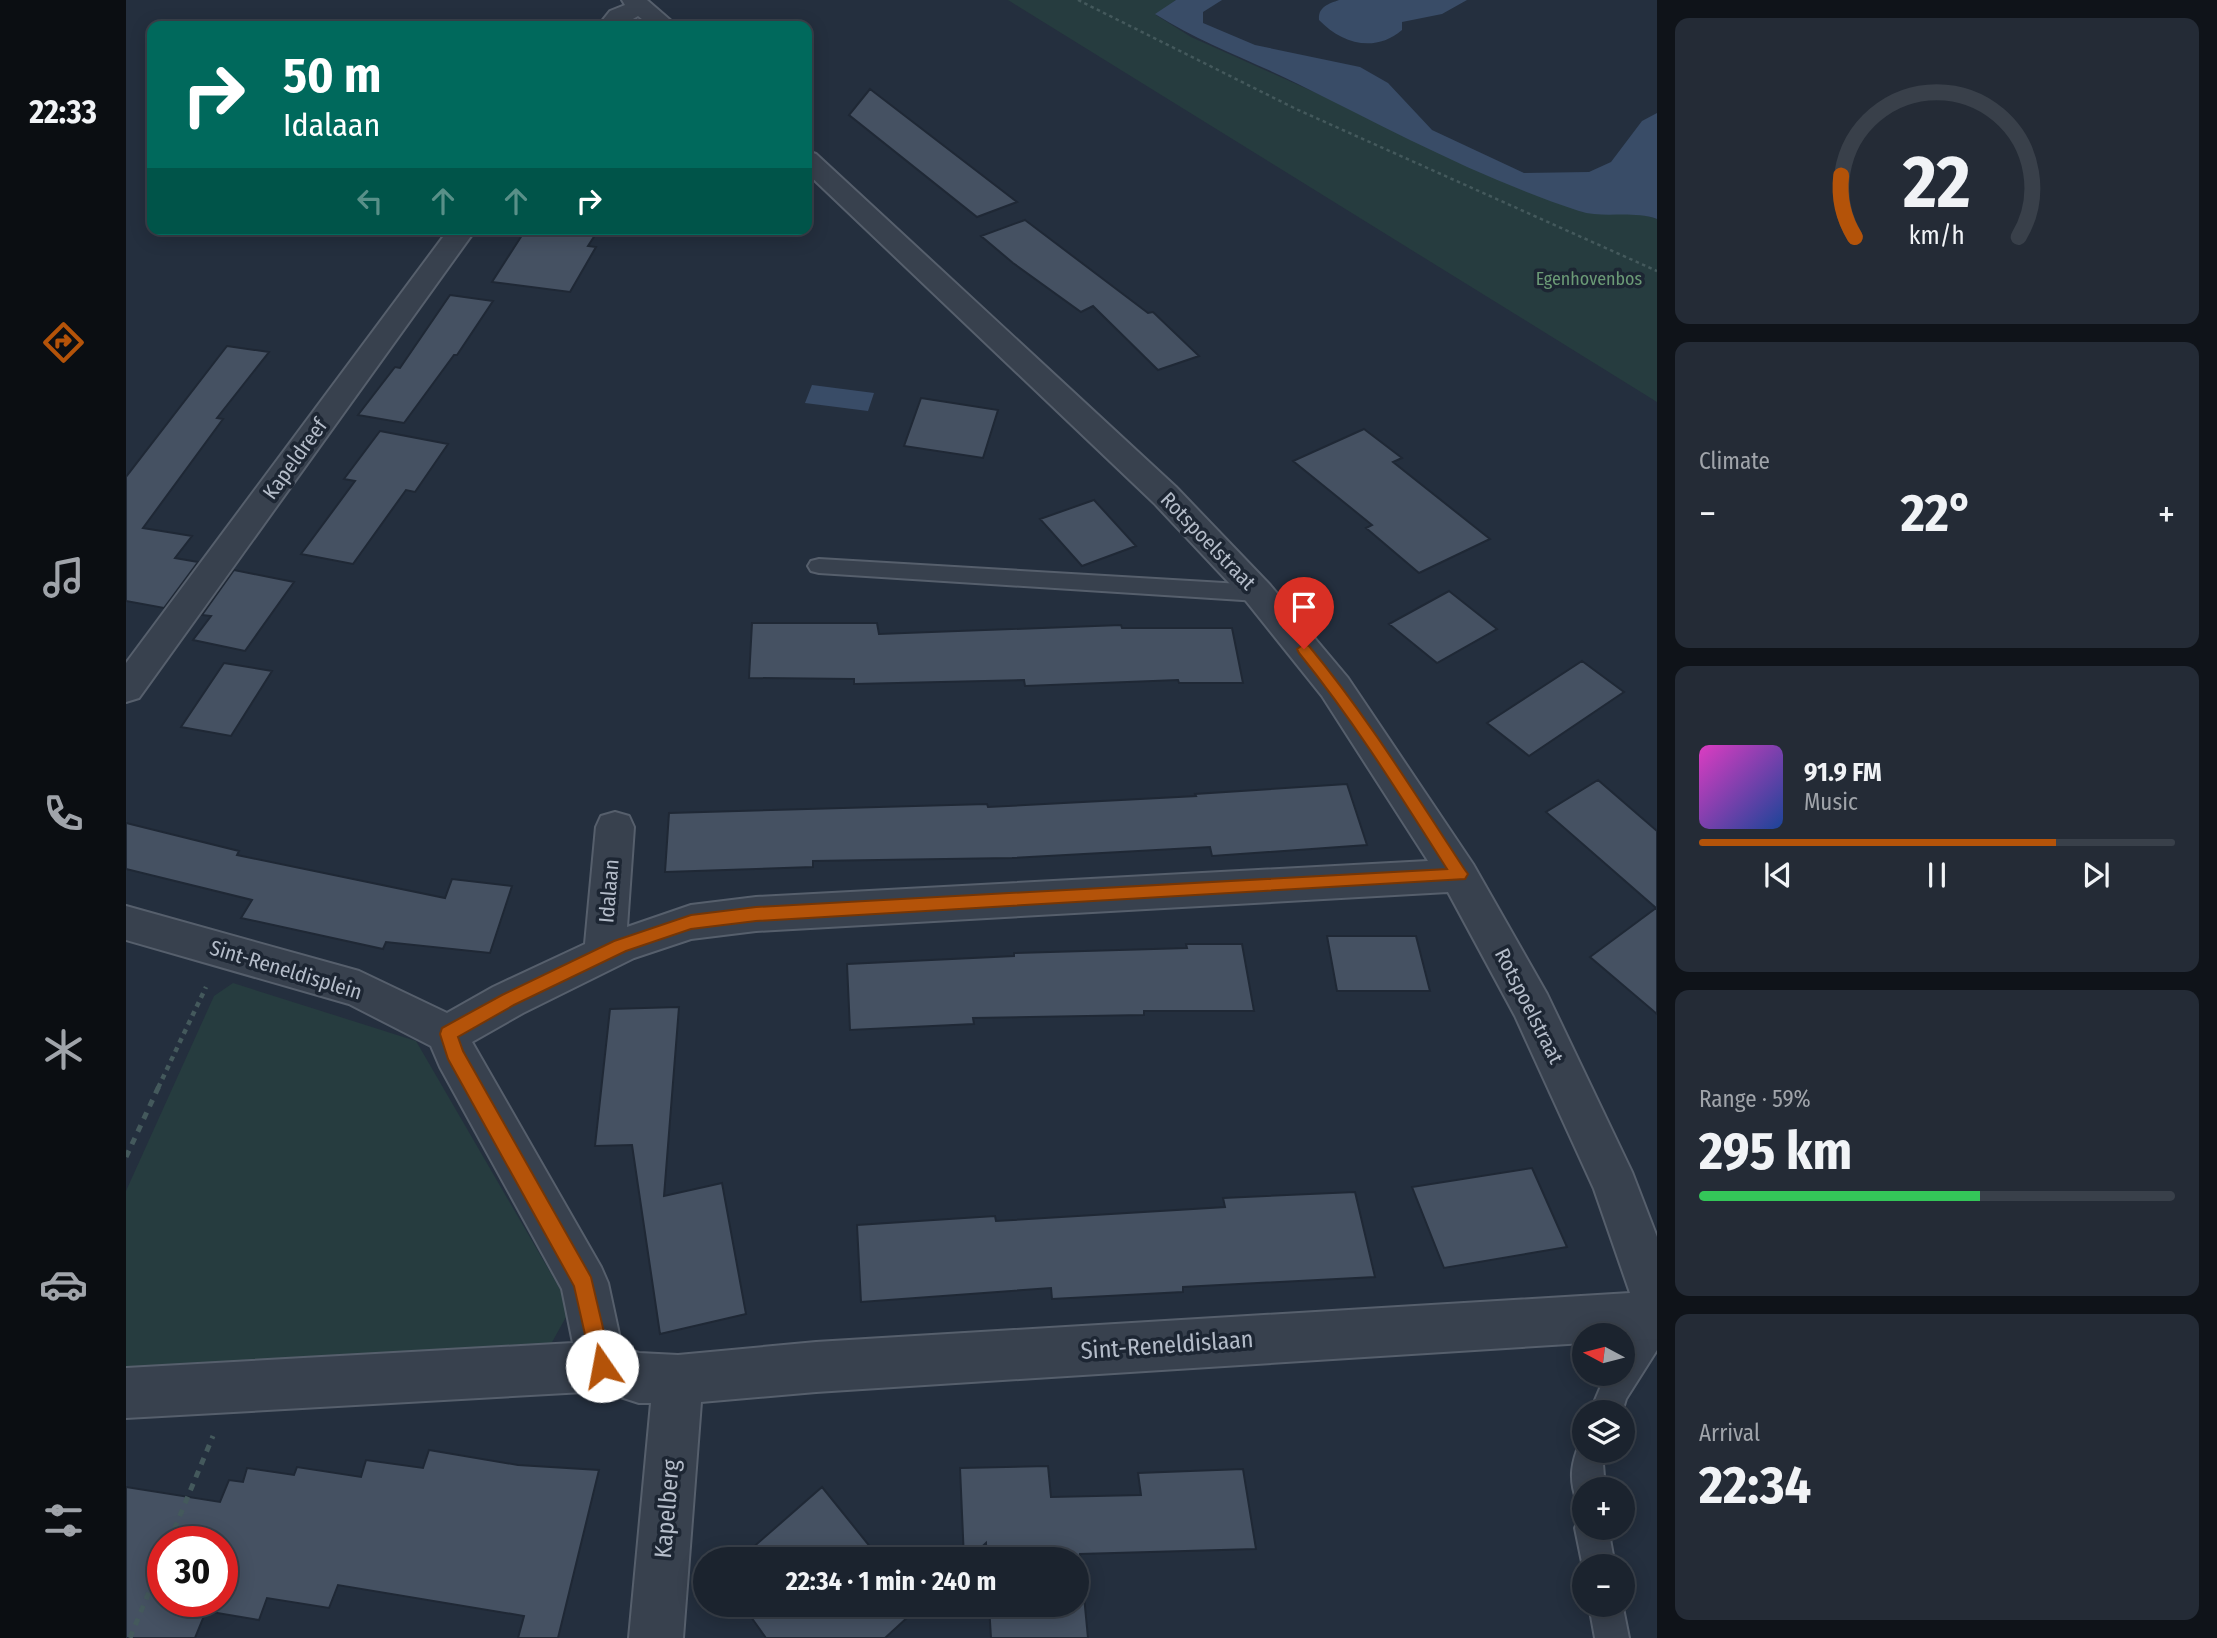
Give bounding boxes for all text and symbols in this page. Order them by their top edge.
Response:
text: 50 m [283,46,381,105]
icon: right [168,49,259,140]
text: 22:33 [29,93,97,131]
text: Idalaan [283,106,380,144]
text: 22 [1902,139,1971,226]
icon: left [351,182,389,220]
icon: ahead [424,182,462,220]
icon: ahead [497,182,535,220]
icon: right [570,182,608,220]
text: km/h [1909,221,1965,251]
park label: Egenhovenbos [1536,268,1643,290]
icon: directions [39,318,88,367]
street label: Kapeldreef [257,412,334,504]
text: Climate [1699,447,1770,475]
text: 22° [1901,482,1973,545]
street label: Rotspoelstraat [1155,487,1261,595]
text: − [1699,491,1716,537]
text: + [2158,491,2175,537]
icon: music [39,553,88,602]
pin [1274,577,1334,649]
icon: arrive [1285,588,1323,626]
text: 91.9 FM [1804,757,1882,788]
text: Music [1804,788,1858,816]
icon: phone [39,789,88,838]
icon: previous [1759,856,1797,894]
icon: pause [1918,856,1956,894]
icon: next [2077,856,2115,894]
street label: Idalaan [593,858,625,924]
street label: Sint-Reneldisplein [207,935,365,1005]
street label: Rotspoelstraat [1489,944,1569,1068]
icon: climate [39,1025,88,1074]
text: Range · 59% [1699,1085,1811,1113]
text: 295 km [1699,1120,1852,1183]
icon: car [39,1260,88,1309]
north arrow [1572,1323,1634,1386]
map controls [1572,1323,1635,1617]
street label: Sint-Reneldislaan [1080,1325,1254,1365]
position arrow [565,1329,639,1403]
button: layers [1572,1400,1635,1463]
text: Arrival [1699,1419,1760,1447]
text: 22:34 [1699,1454,1811,1517]
street label: Kapelberg [649,1458,685,1560]
button: + [1572,1477,1635,1540]
icon: filters [39,1496,88,1545]
speed limit sign: 30 [147,1526,238,1617]
button: − [1572,1554,1635,1617]
text: 22:34 · 1 min · 240 m [786,1566,996,1597]

